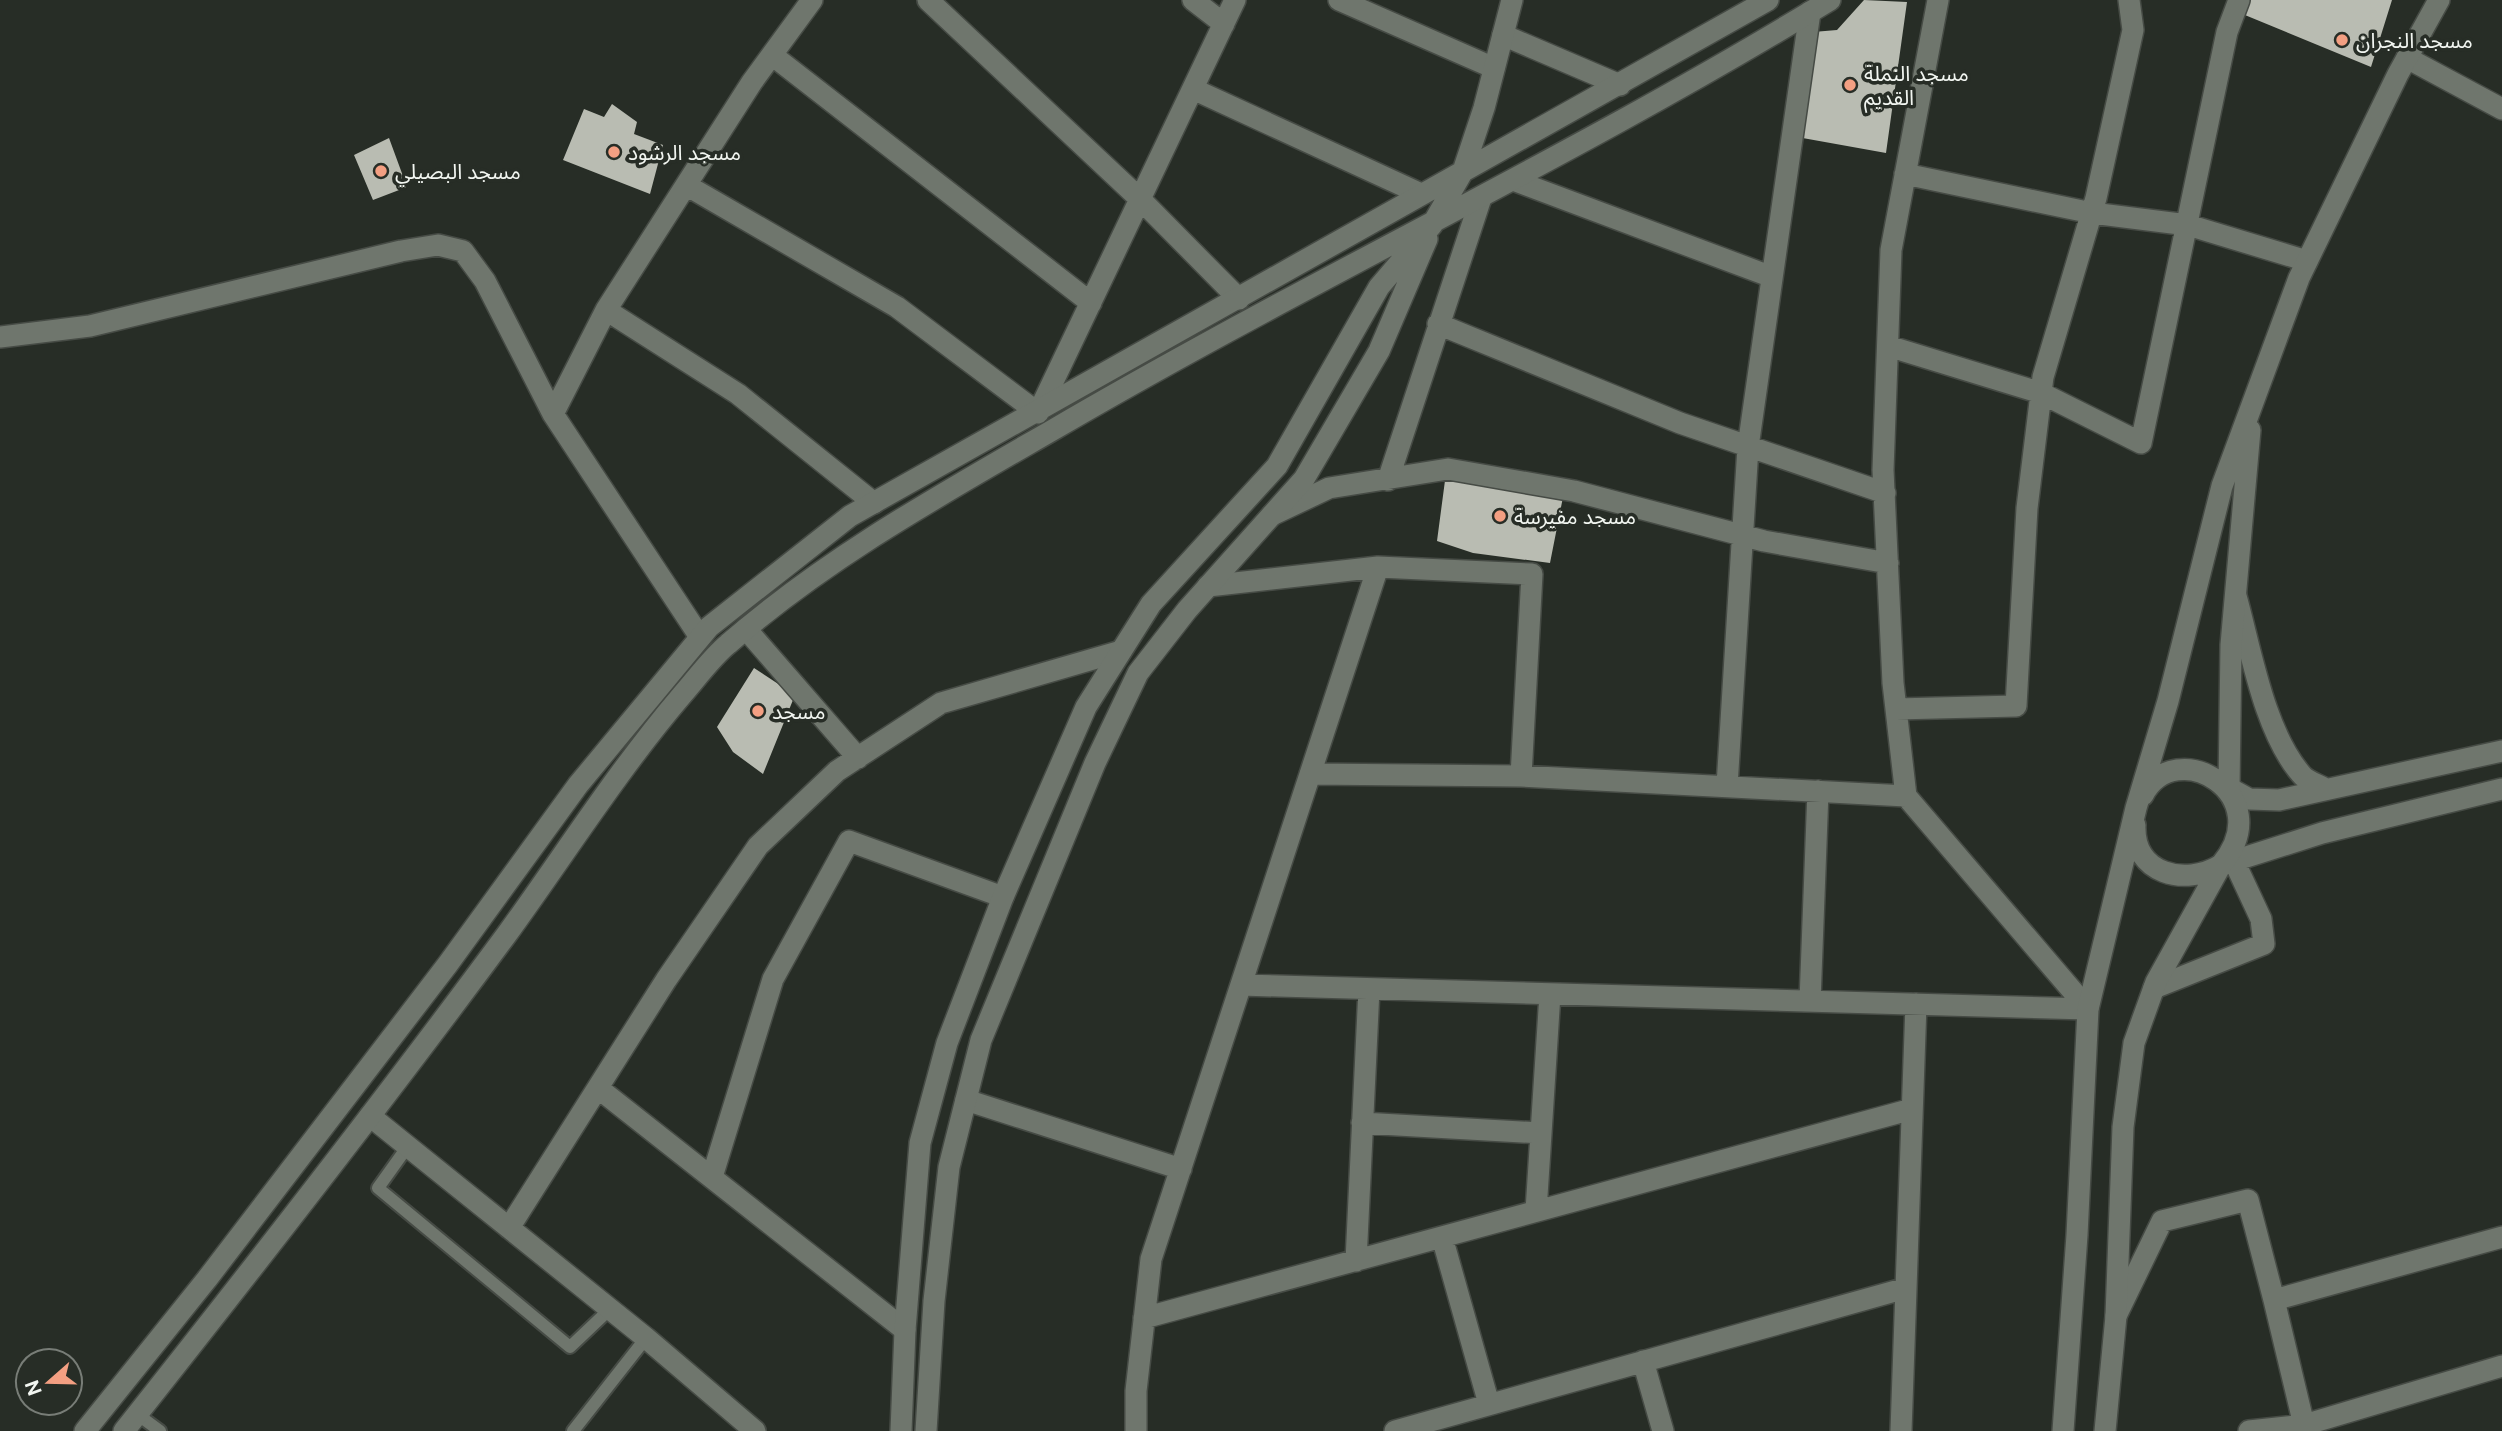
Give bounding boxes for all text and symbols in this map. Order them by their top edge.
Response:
place label: مسجد النجران [2356,28,2473,53]
marker: مسجد النجران [2334,32,2350,48]
place label: مسجد النملة القديم [1864,61,1969,113]
marker: مسجد النملة القديم [1842,77,1858,93]
place label: مسجد الرشود [628,140,741,165]
marker: مسجد الرشود [606,144,622,160]
place label: مسجد البصيلي [395,159,521,187]
marker: مسجد البصيلي [373,163,389,179]
place label: مسجد مفيرسة [1514,504,1636,529]
marker: مسجد مفيرسة [1492,508,1508,524]
place label: مسجد [772,699,825,724]
marker: مسجد [750,703,766,719]
north arrow [14,1347,84,1417]
text: N [20,1377,46,1399]

